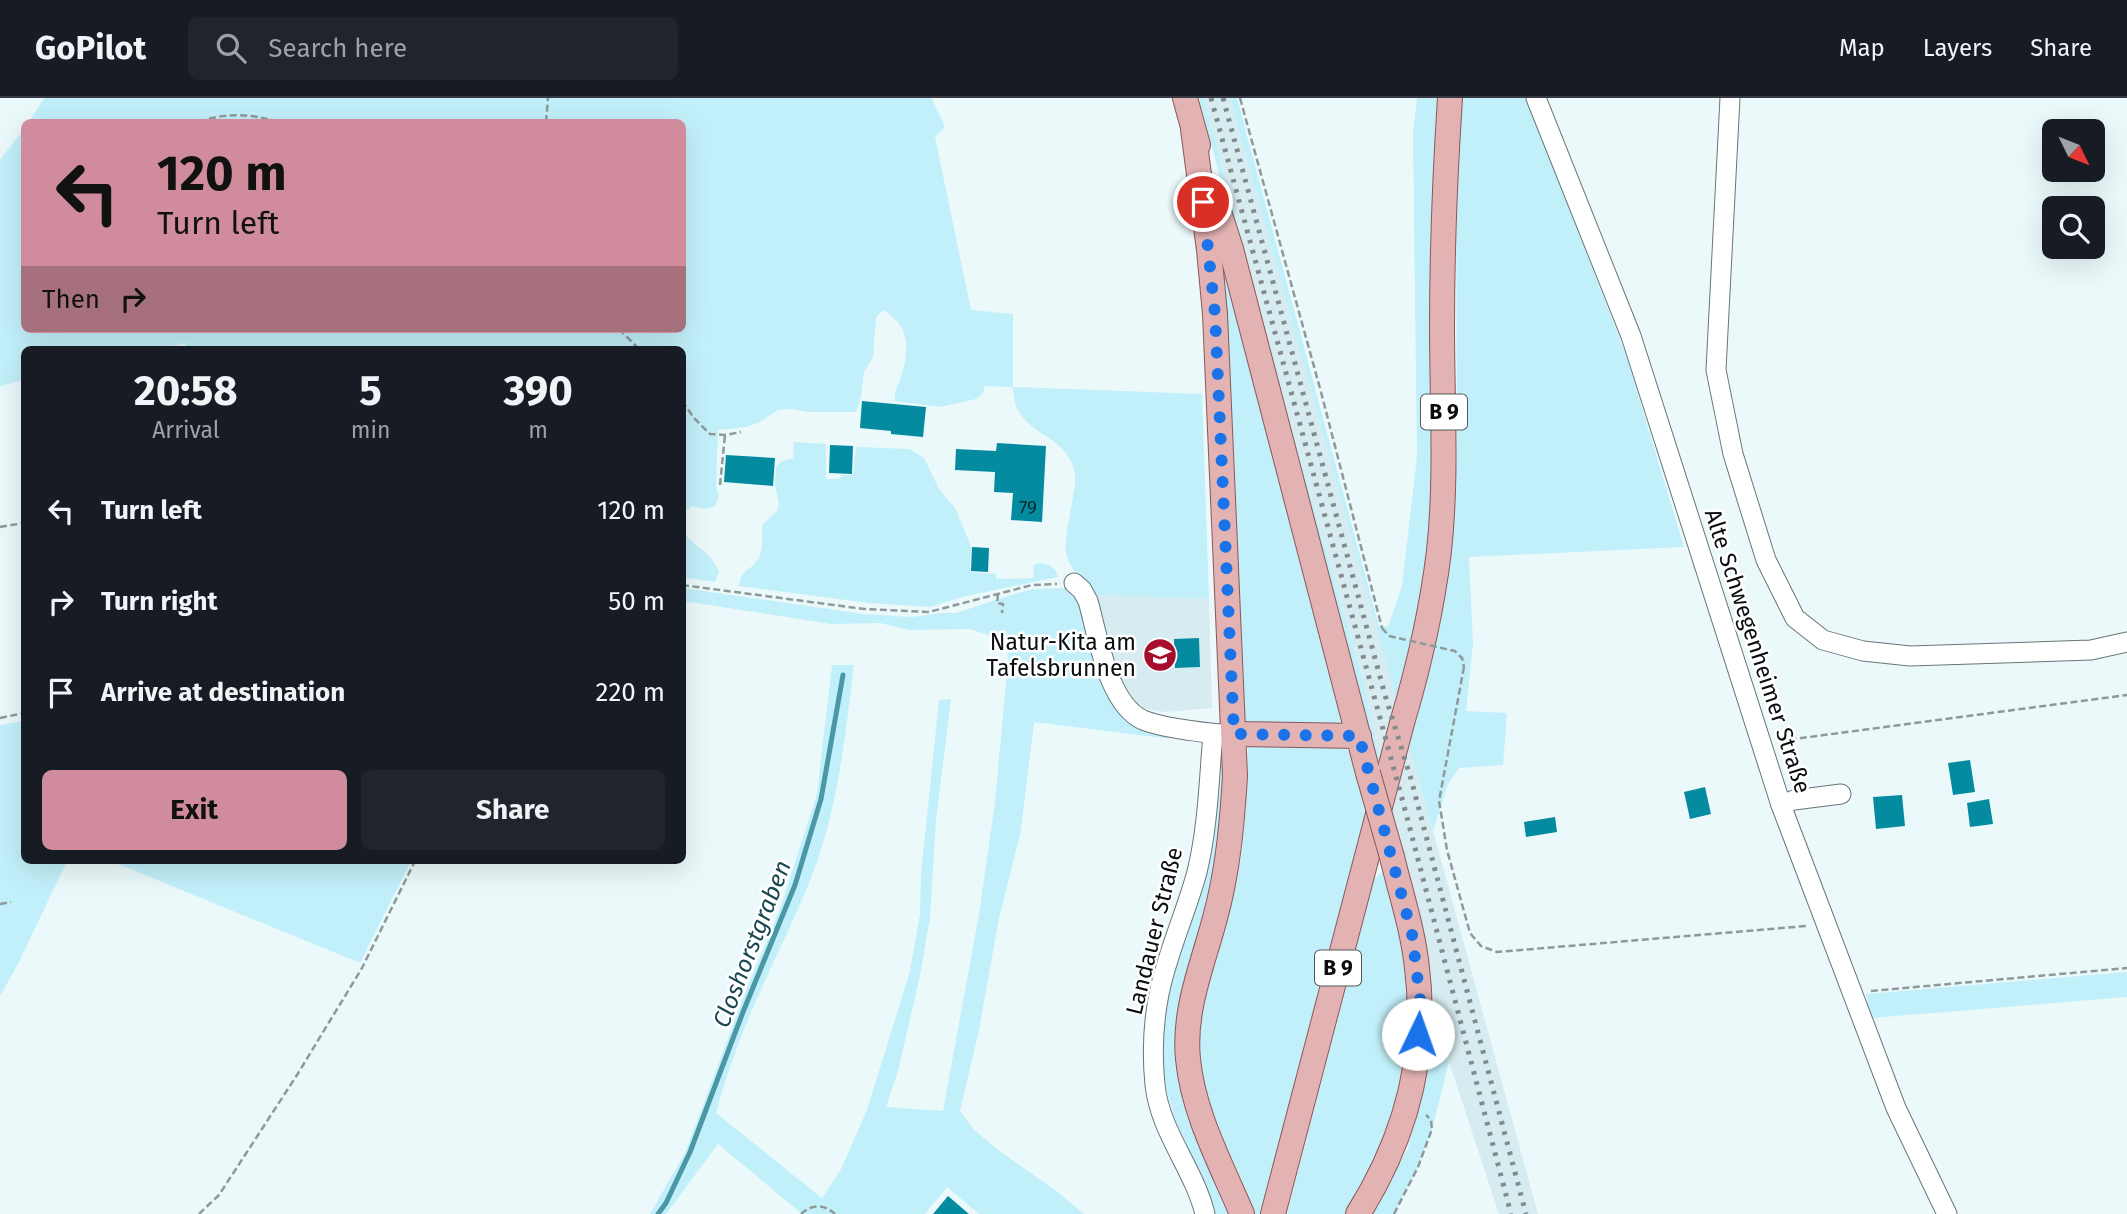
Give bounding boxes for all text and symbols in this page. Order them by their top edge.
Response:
search box [188,17,678,80]
text: GoPilot [35,28,146,68]
icon: search [212,29,250,67]
text: Search here [268,33,407,64]
text: Map [1839,34,1885,62]
text: Layers [1923,34,1992,62]
text: Share [2030,34,2092,62]
north arrow [2042,119,2105,182]
map controls [2042,119,2105,259]
text: 120 m [157,144,287,203]
icon: left [42,147,133,238]
pin [1173,172,1233,232]
icon: arrive [1184,183,1222,221]
button: search [2042,196,2105,259]
text: Turn left [157,204,279,242]
icon: right [114,280,152,318]
text: Then [42,284,100,315]
text: 20:58 [134,366,238,416]
text: 5 [359,366,382,416]
text: 390 [503,366,573,416]
road number: B 9 [1421,394,1467,430]
text: Arrival [152,416,220,444]
text: min [351,416,390,444]
text: m [528,416,548,444]
icon: left [42,492,80,530]
text: Turn left [101,495,202,526]
text: 120 m [597,495,665,526]
house number: 79 [1019,496,1037,519]
street label: Alte Schwegenheimer Straße [1699,505,1817,797]
icon: right [42,583,80,621]
text: Turn right [101,586,218,617]
text: 50 m [608,586,665,617]
place label: Natur-Kita am Tafelsbrunnen [986,628,1136,682]
school or university icon: Natur-Kita am Tafelsbrunnen [1141,636,1179,674]
icon: arrive [42,674,80,712]
text: Arrive at destination [101,677,345,708]
text: 220 m [596,677,665,708]
button: Exit [42,770,347,850]
button: Share [361,770,665,850]
street label: Landauer Straße [1120,844,1188,1018]
water label: Closhorstgraben [707,856,797,1032]
road number: B 9 [1315,950,1361,986]
position arrow [1381,997,1455,1071]

